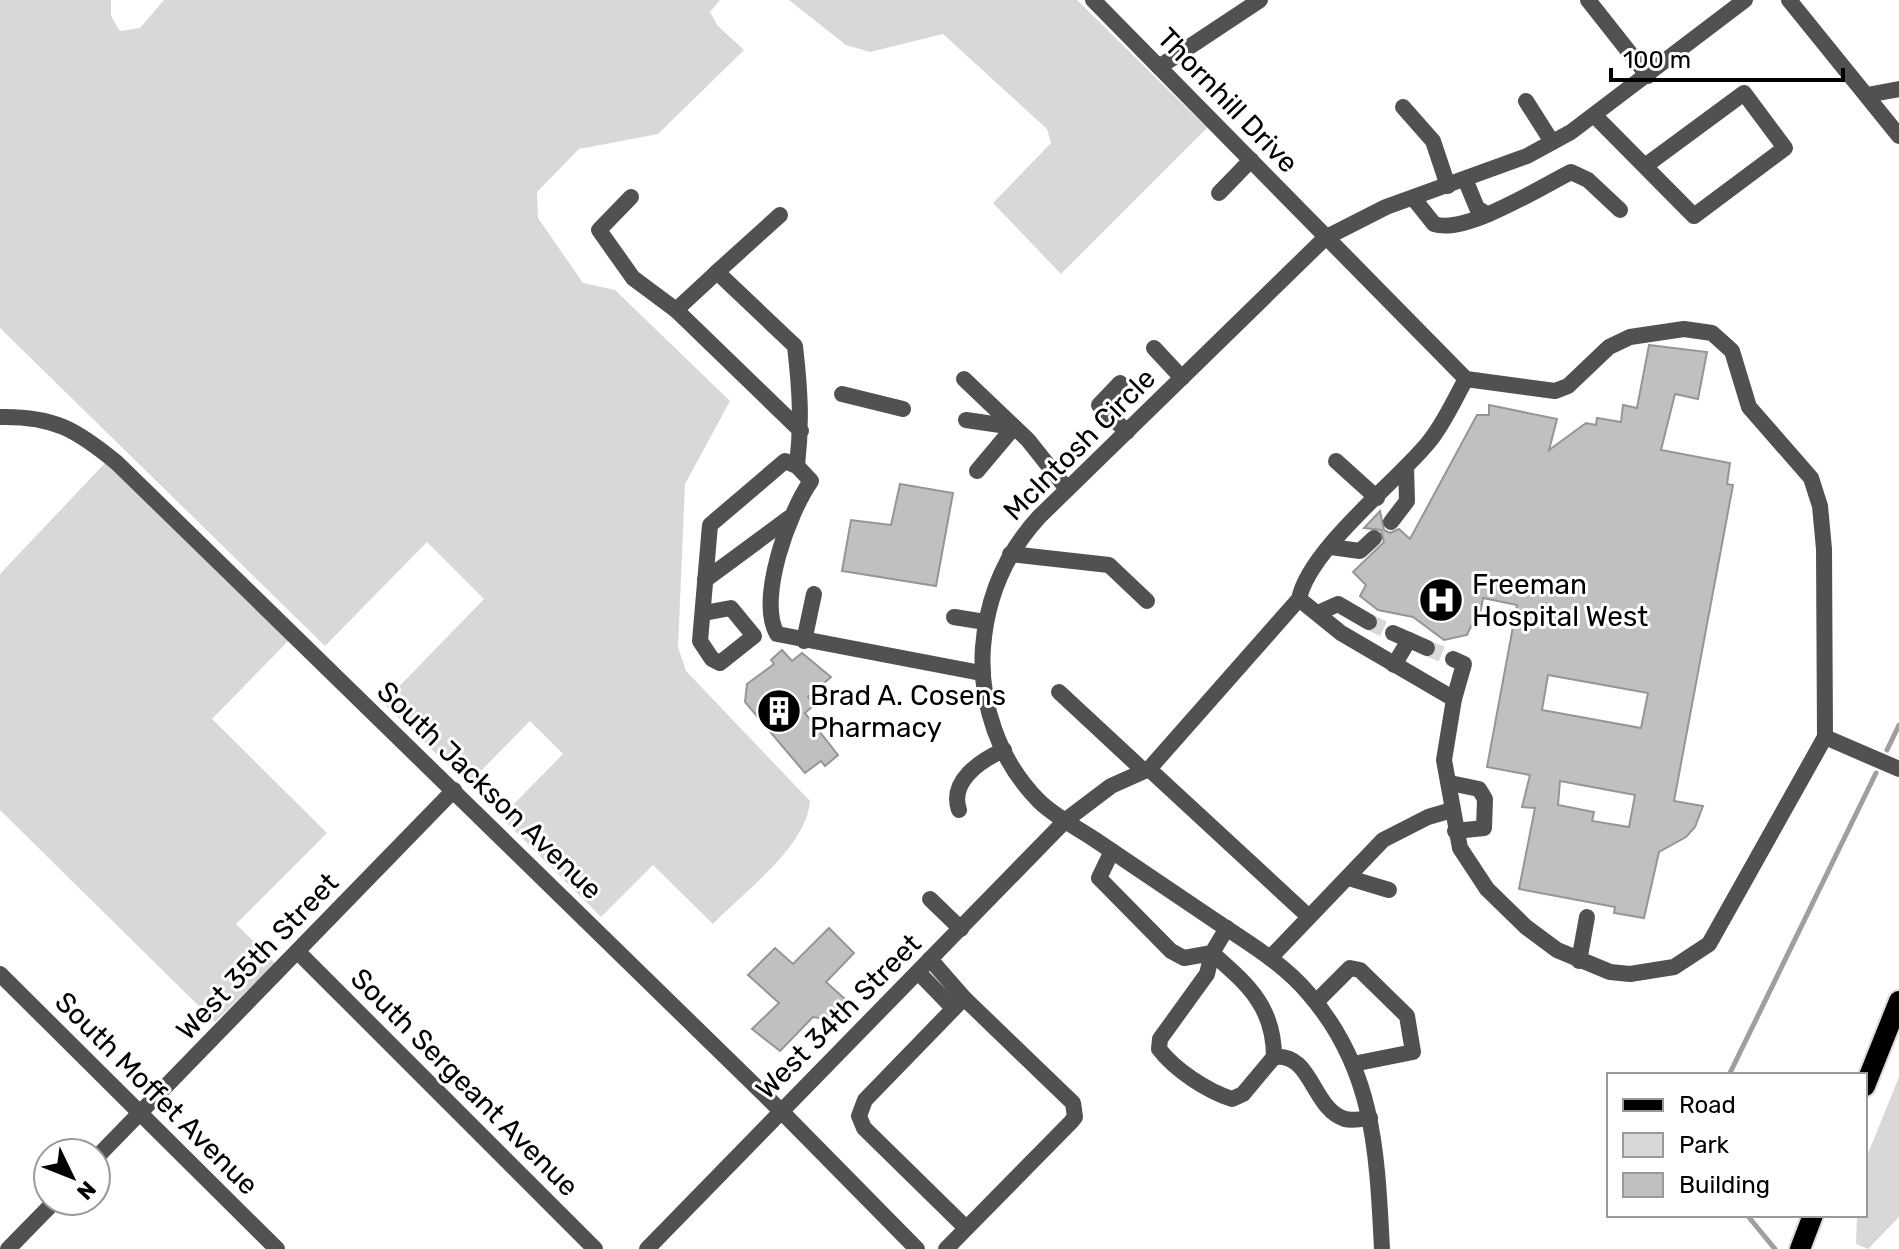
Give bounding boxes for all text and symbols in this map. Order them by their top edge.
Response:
street label: Thornhill Drive [1150,21,1305,179]
scale bar [1611,32,1843,82]
text: 100 m [1623,46,1691,74]
street label: McIntosh Circle [997,362,1162,527]
place label: Freeman Hospital West [1472,568,1648,633]
hospital icon: Freeman Hospital West [1417,576,1465,624]
street label: South Jackson Avenue [370,674,609,906]
place label: Brad A. Cosens Pharmacy [810,679,1006,744]
building icon: Brad A. Cosens Pharmacy [755,687,803,735]
street label: West 35th Street [169,866,345,1047]
street label: West 34th Street [749,927,928,1106]
street label: South Sergeant Avenue [344,962,585,1203]
street label: South Moffet Avenue [48,985,265,1202]
legend [1607,1073,1867,1217]
text: Road [1679,1091,1736,1119]
text: Park [1679,1131,1730,1159]
north arrow [32,1137,112,1217]
text: Building [1679,1171,1770,1199]
text: N [71,1175,102,1205]

